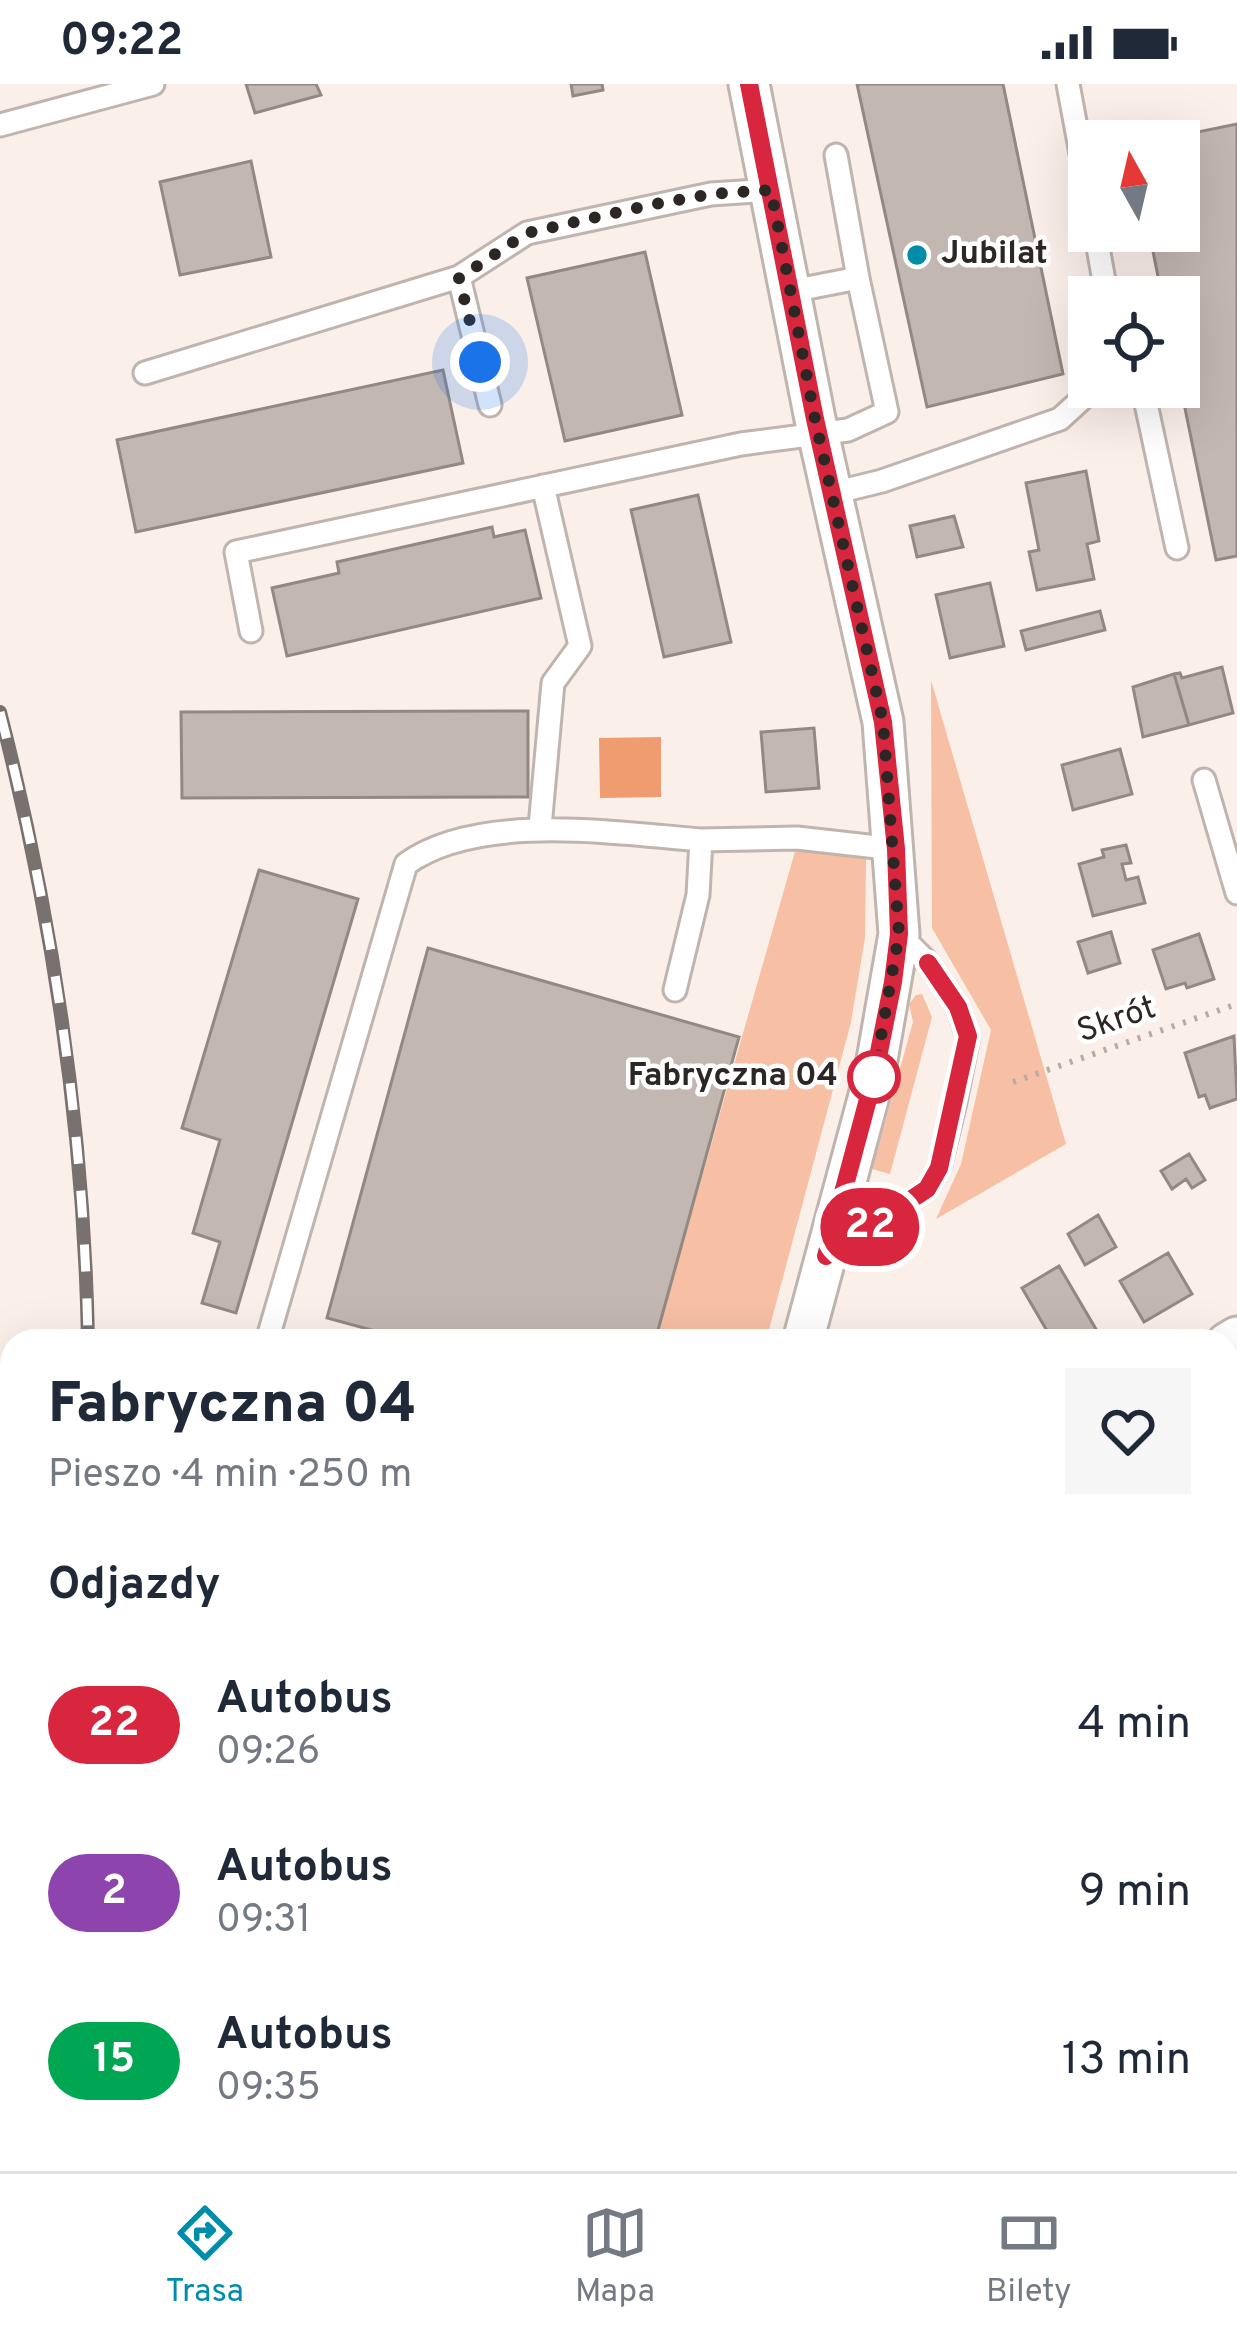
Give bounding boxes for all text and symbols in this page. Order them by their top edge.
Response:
text: 09:22 [60,14,183,71]
north arrow [1068,120,1200,252]
map controls [1068,120,1200,408]
place label: Jubilat [941,234,1048,276]
marker: Jubilat [904,242,930,268]
button: locate [1068,276,1200,408]
your location [450,332,510,392]
street label: Skrót [1072,988,1162,1054]
marker: Fabryczna 04 [849,1052,899,1102]
place label: Fabryczna 04 [628,1056,838,1098]
line badge: 22 [816,1188,924,1266]
text: 22 [844,1200,896,1253]
button: heart [1065,1368,1191,1494]
text: Fabryczna 04 [48,1371,417,1443]
text: Pieszo · 4 min · 250 m [48,1452,412,1501]
text: Odjazdy [48,1558,220,1615]
text: Autobus [216,1672,393,1729]
text: 4 min [1078,1697,1191,1754]
text: 22 [88,1698,140,1751]
text: 09:26 [216,1729,320,1778]
text: Autobus [216,1840,393,1897]
text: 9 min [1079,1865,1191,1922]
text: 2 [101,1866,127,1919]
text: 09:31 [216,1897,311,1946]
text: Autobus [216,2008,393,2065]
text: 13 min [1062,2033,1191,2090]
text: 15 [93,2034,135,2087]
text: 09:35 [216,2065,321,2114]
tab: Trasa [166,2200,244,2314]
tab: Mapa [575,2200,655,2314]
tab: Bilety [986,2200,1071,2314]

